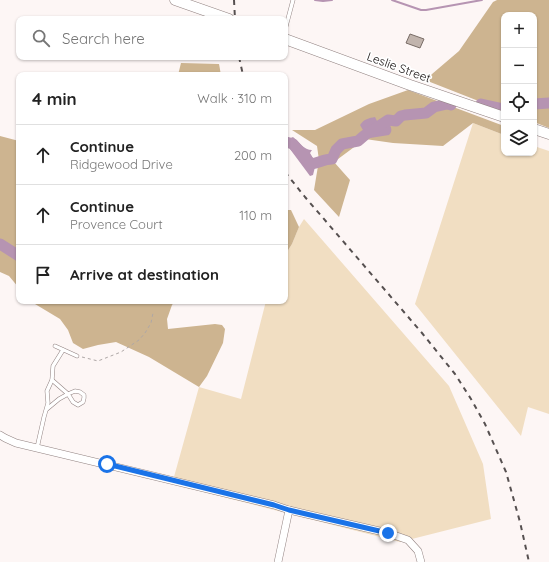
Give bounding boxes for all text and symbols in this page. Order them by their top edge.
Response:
map controls [501,12,537,156]
button: + [501,12,537,48]
search box [16,16,288,60]
icon: search [30,27,52,49]
text: Search here [62,29,145,48]
street label: Leslie Street [365,48,433,86]
button: − [501,48,537,84]
button: locate [501,84,537,120]
text: 4 min [32,88,77,109]
text: Walk · 310 m [197,90,272,106]
button: layers [501,120,537,156]
text: Continue [70,137,134,156]
icon: ahead [32,144,54,166]
text: 200 m [234,147,272,163]
text: Ridgewood Drive [70,156,173,172]
text: Continue [70,197,134,216]
icon: ahead [32,204,54,226]
text: 110 m [239,207,272,223]
text: Provence Court [70,216,163,232]
icon: arrive [32,264,54,286]
text: Arrive at destination [70,265,219,284]
route start [98,455,116,473]
route end [379,524,397,542]

